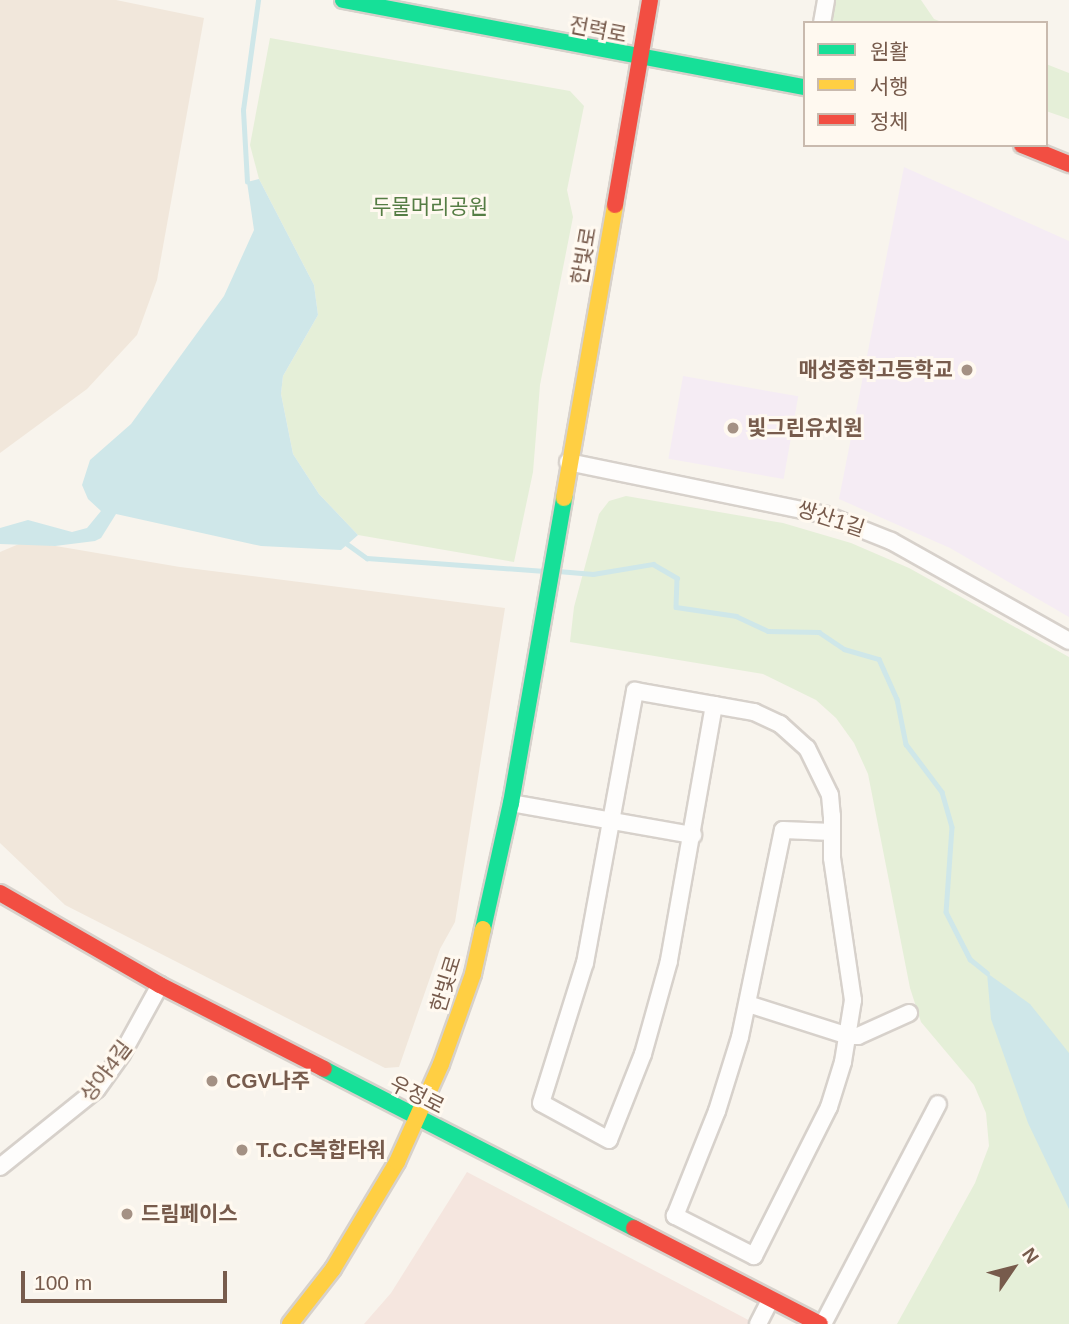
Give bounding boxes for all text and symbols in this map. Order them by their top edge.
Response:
street label: 전력로 [567,12,629,48]
legend [803,21,1048,147]
text: 원활 [870,40,909,63]
text: 서행 [870,75,909,98]
text: 정체 [870,110,909,133]
park label: 두물머리공원 [372,194,488,220]
street label: 한빛로 [567,225,601,287]
place label: 매성중학고등학교 [798,357,953,383]
marker: 매성중학고등학교 [959,362,975,378]
place label: 빛그린유치원 [747,415,863,441]
marker: 빛그린유치원 [725,420,741,436]
street label: 쌍산1길 [794,496,868,542]
street label: 한빛로 [425,953,467,1015]
street label: 상야4길 [75,1036,137,1106]
place label: CGV나주 [226,1068,310,1094]
street label: 우정로 [385,1071,449,1119]
marker: CGV나주 [204,1073,220,1089]
place label: T.C.C복합타워 [256,1137,386,1163]
marker: T.C.C복합타워 [234,1142,250,1158]
place label: 드림페이스 [141,1201,238,1227]
marker: 드림페이스 [119,1206,135,1222]
north arrow [978,1233,1048,1303]
text: N [1018,1244,1043,1267]
scale bar [24,1258,231,1302]
text: 100 m [34,1271,92,1294]

